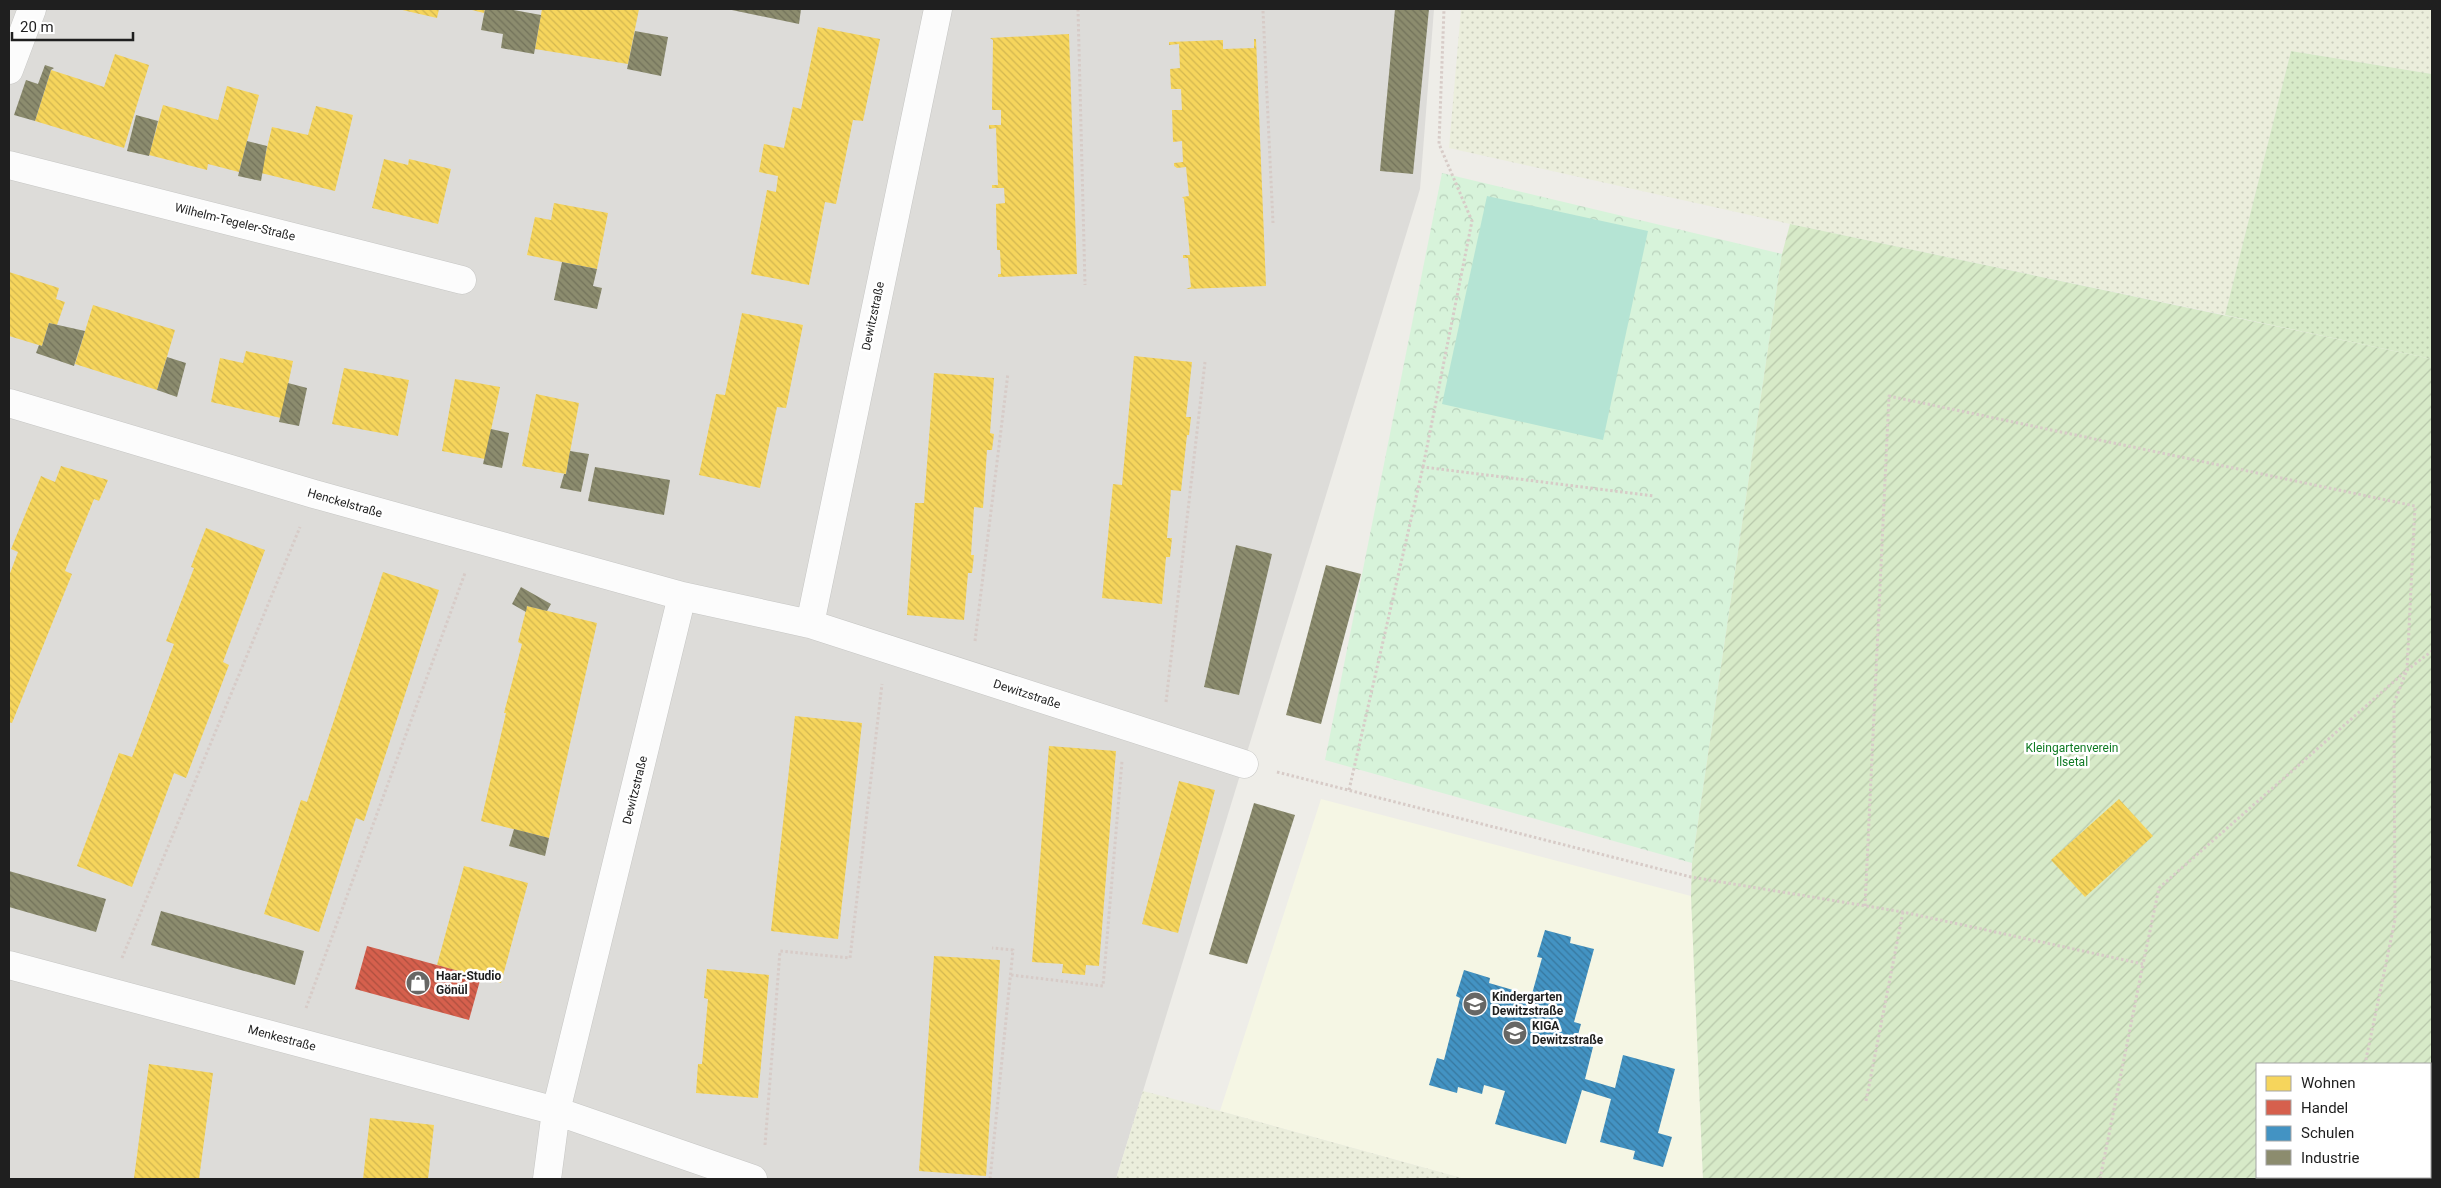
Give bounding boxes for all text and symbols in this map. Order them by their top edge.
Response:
scale bar [12,10,134,42]
text: 20 m [20,18,54,36]
street label: Wilhelm-Tegeler-Straße [173,200,297,244]
street label: Dewitzstraße [859,280,887,352]
street label: Henckelstraße [306,486,384,520]
street label: Dewitzstraße [992,677,1062,711]
park label: Kleingartenverein Ilsetal [2026,741,2118,769]
street label: Dewitzstraße [620,754,650,826]
place label: Haar-Studio Gönül [436,969,502,997]
shop icon: Haar-Studio Gönül [405,970,431,996]
place label: Kindergarten Dewitzstraße [1492,990,1564,1018]
school or university icon: Kindergarten Dewitzstraße [1462,991,1488,1017]
place label: KIGA Dewitzstraße [1532,1019,1604,1047]
school or university icon: KIGA Dewitzstraße [1502,1020,1528,1046]
street label: Menkestraße [246,1022,318,1054]
legend [2256,1063,2431,1178]
text: Wohnen [2301,1074,2355,1092]
text: Handel [2301,1099,2348,1117]
text: Schulen [2301,1124,2354,1142]
text: Industrie [2301,1149,2359,1167]

